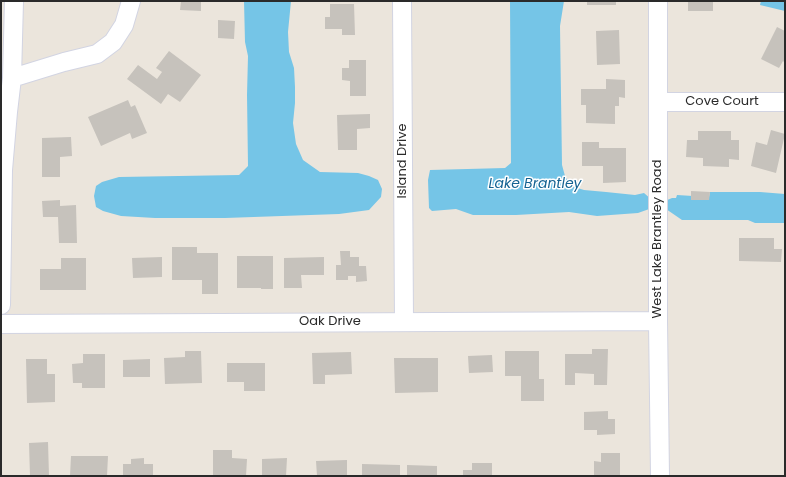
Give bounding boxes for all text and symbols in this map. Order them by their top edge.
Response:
street label: Cove Court [685,94,759,110]
street label: Island Drive [395,123,411,199]
street label: West Lake Brantley Road [650,160,666,318]
water label: Lake Brantley [489,176,581,192]
street label: Oak Drive [299,314,361,330]

